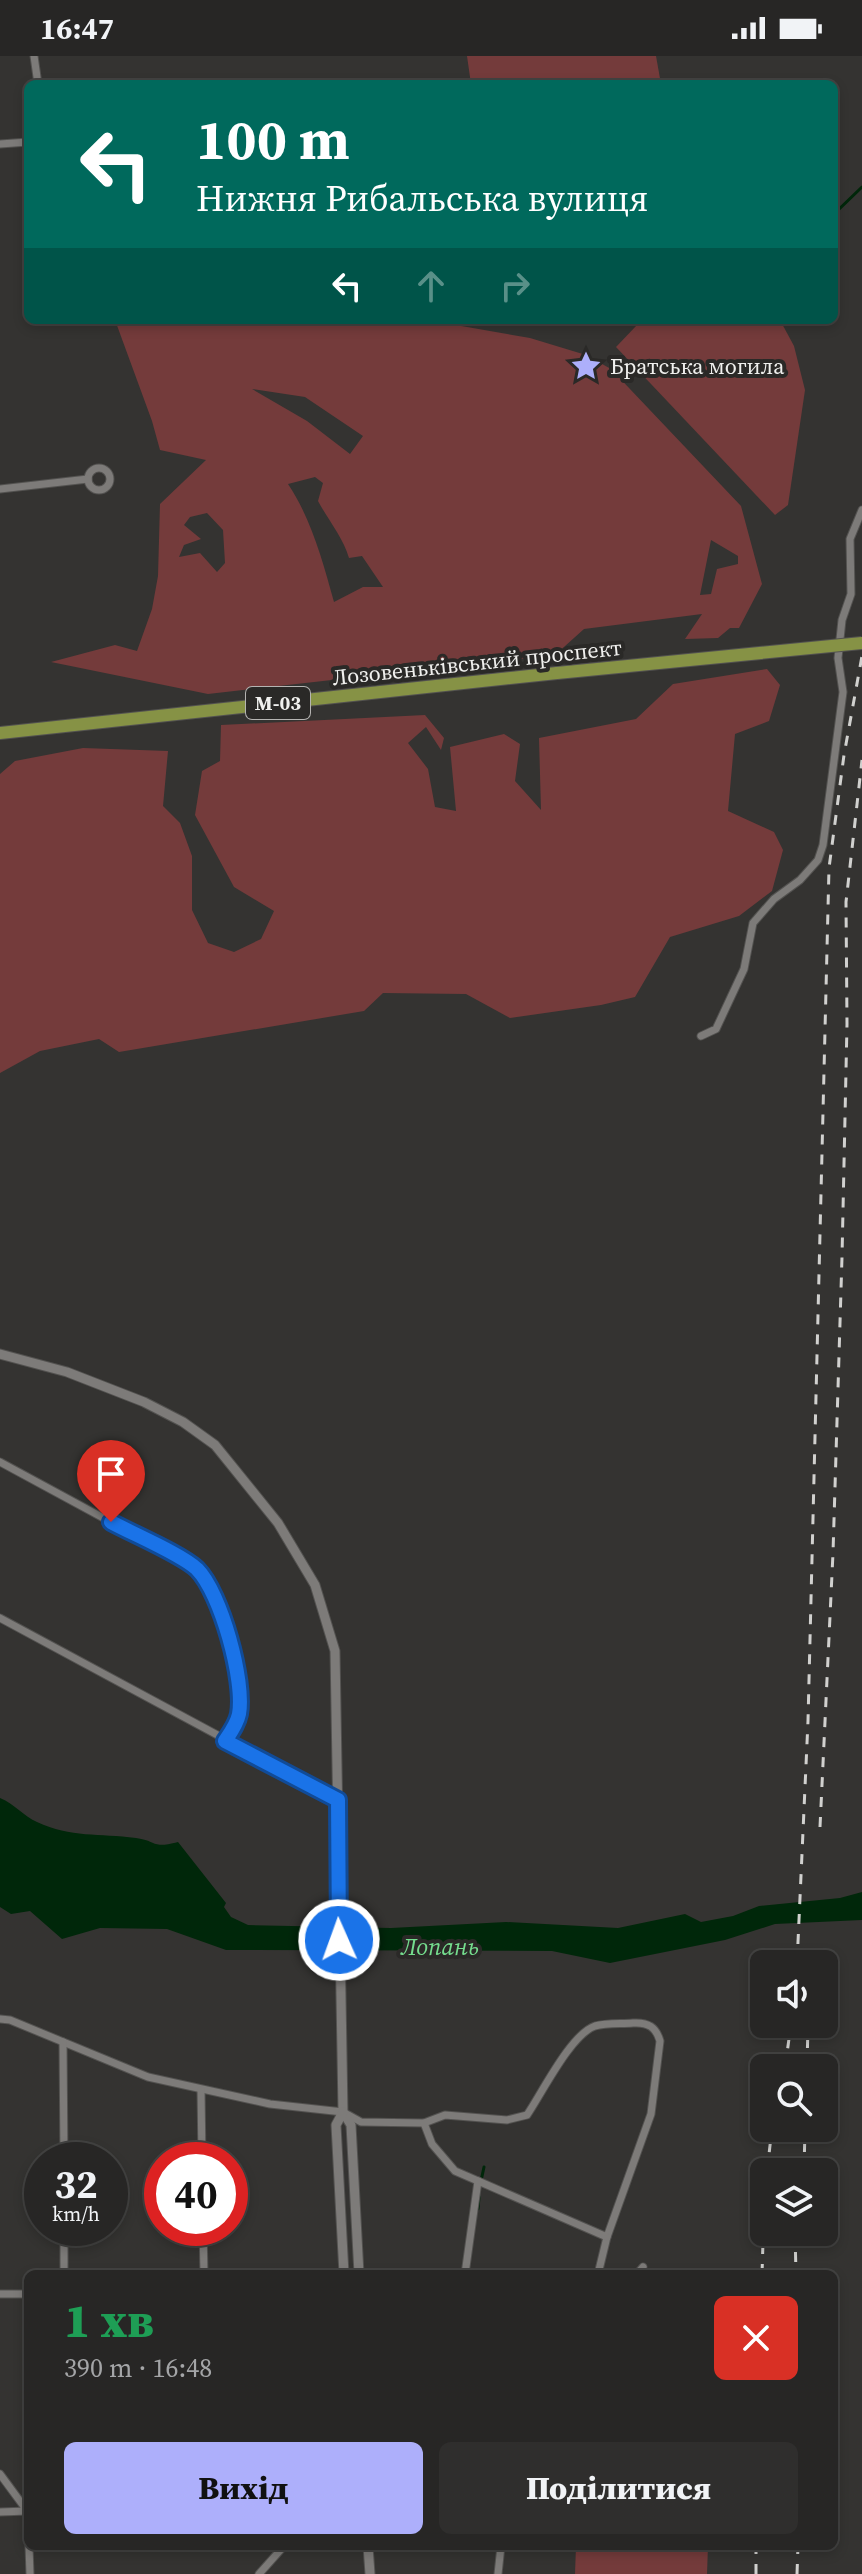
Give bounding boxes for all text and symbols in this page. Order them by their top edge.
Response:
text: 16:47 [40,8,114,49]
text: 100 m [196,101,350,178]
icon: left [64,112,168,216]
text: Нижня Рибальська вулиця [196,174,648,223]
icon: left [325,264,369,308]
icon: ahead [409,264,453,308]
icon: right [493,264,537,308]
place icon: Братська могила [569,349,603,383]
place label: Братська могила [610,351,785,381]
street label: Лозовеньківський проспект [331,632,624,692]
road number: М-03 [246,687,310,719]
pin [77,1440,145,1522]
icon: arrive [89,1452,133,1496]
position arrow [297,1898,381,1982]
water label: Лопань [399,1930,479,1963]
map controls [750,1950,838,2246]
button: sound [750,1950,838,2038]
button: search [750,2054,838,2142]
speed limit sign: 40 [144,2142,248,2246]
text: 32 [54,2157,98,2211]
button: layers [750,2158,838,2246]
text: km/h [52,2200,100,2228]
text: 1 хв [64,2287,154,2353]
button: close [714,2296,798,2380]
text: 390 m · 16:48 [64,2350,212,2386]
button: Вихід [64,2442,423,2534]
button: Поділитися [439,2442,798,2534]

